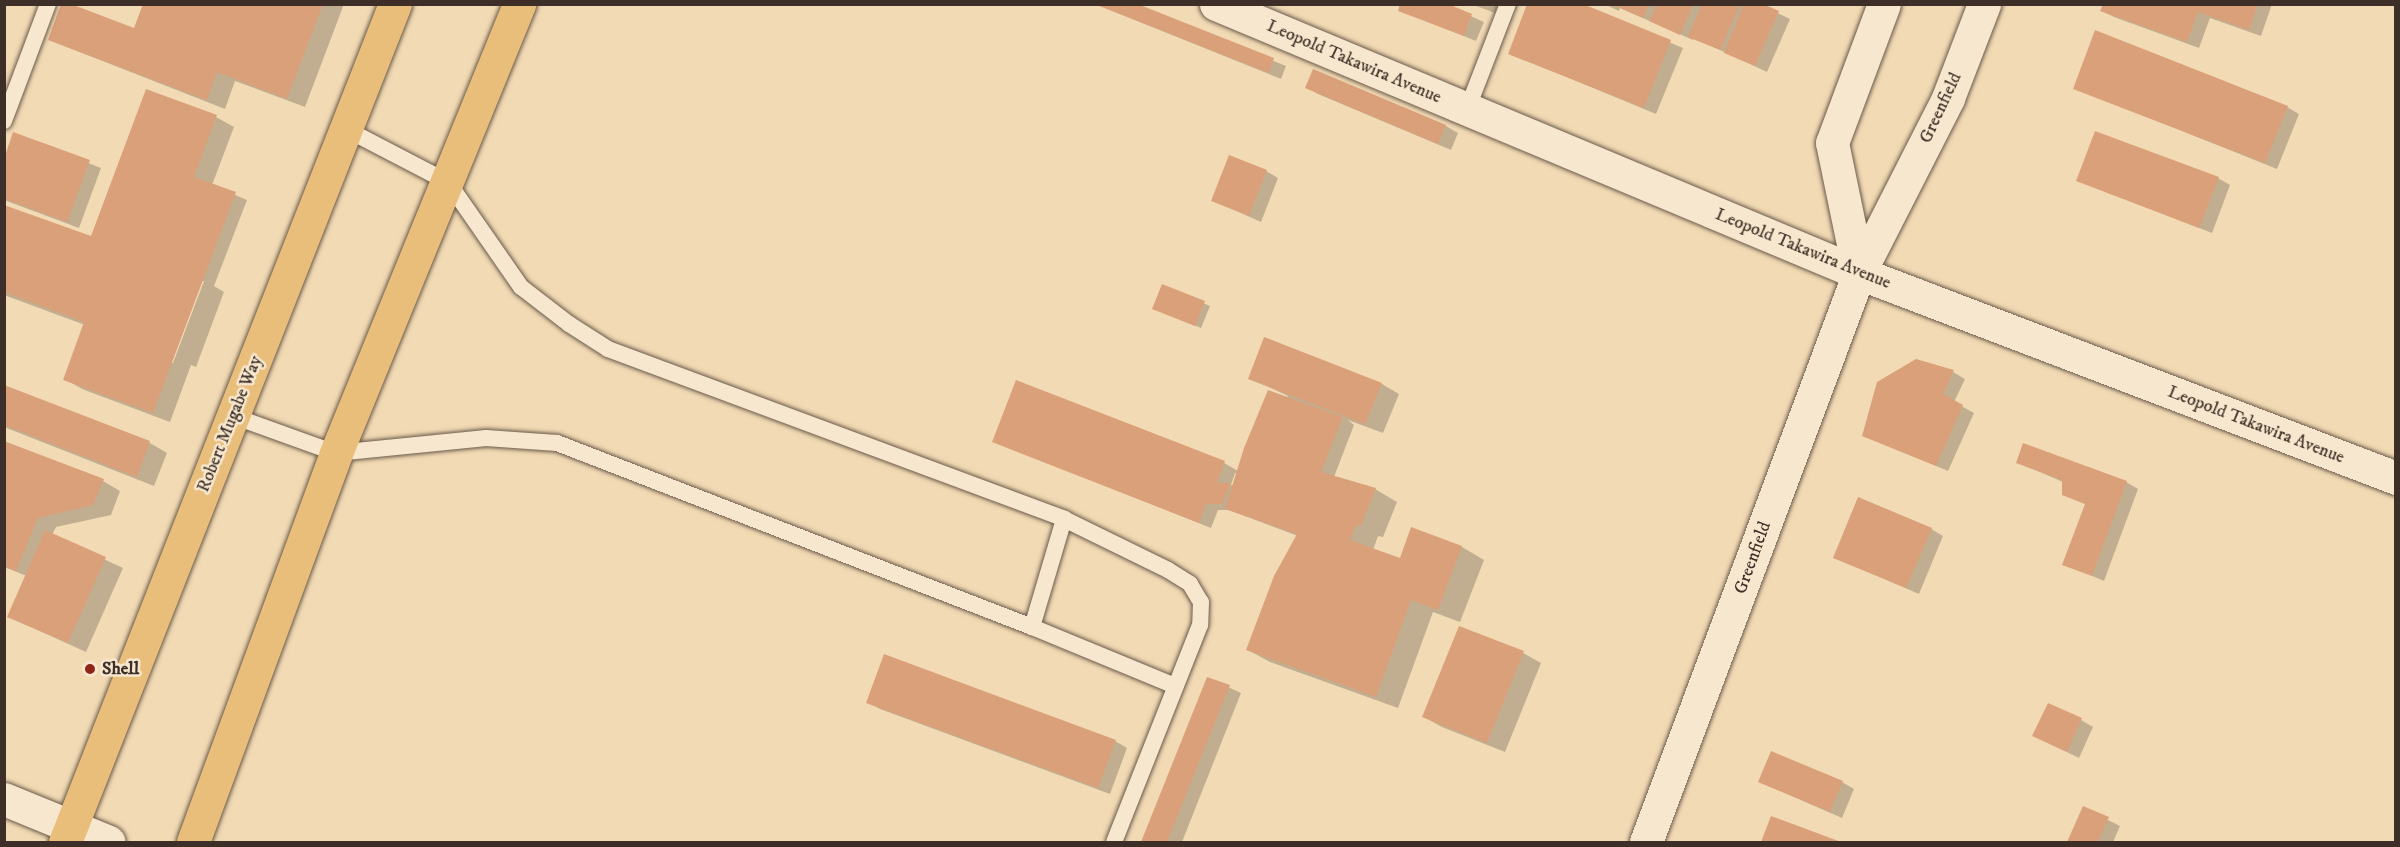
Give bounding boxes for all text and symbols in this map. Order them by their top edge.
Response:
street label: Leopold Takawira Avenue [1263,15,1445,109]
street label: Greenfield [1915,69,1967,147]
street label: Leopold Takawira Avenue [1712,204,1894,294]
street label: Robert Mugabe Way [193,353,267,495]
street label: Leopold Takawira Avenue [2165,381,2347,469]
street label: Greenfield [1730,519,1776,597]
place label: Shell [102,658,139,680]
marker: Shell [83,662,97,676]

